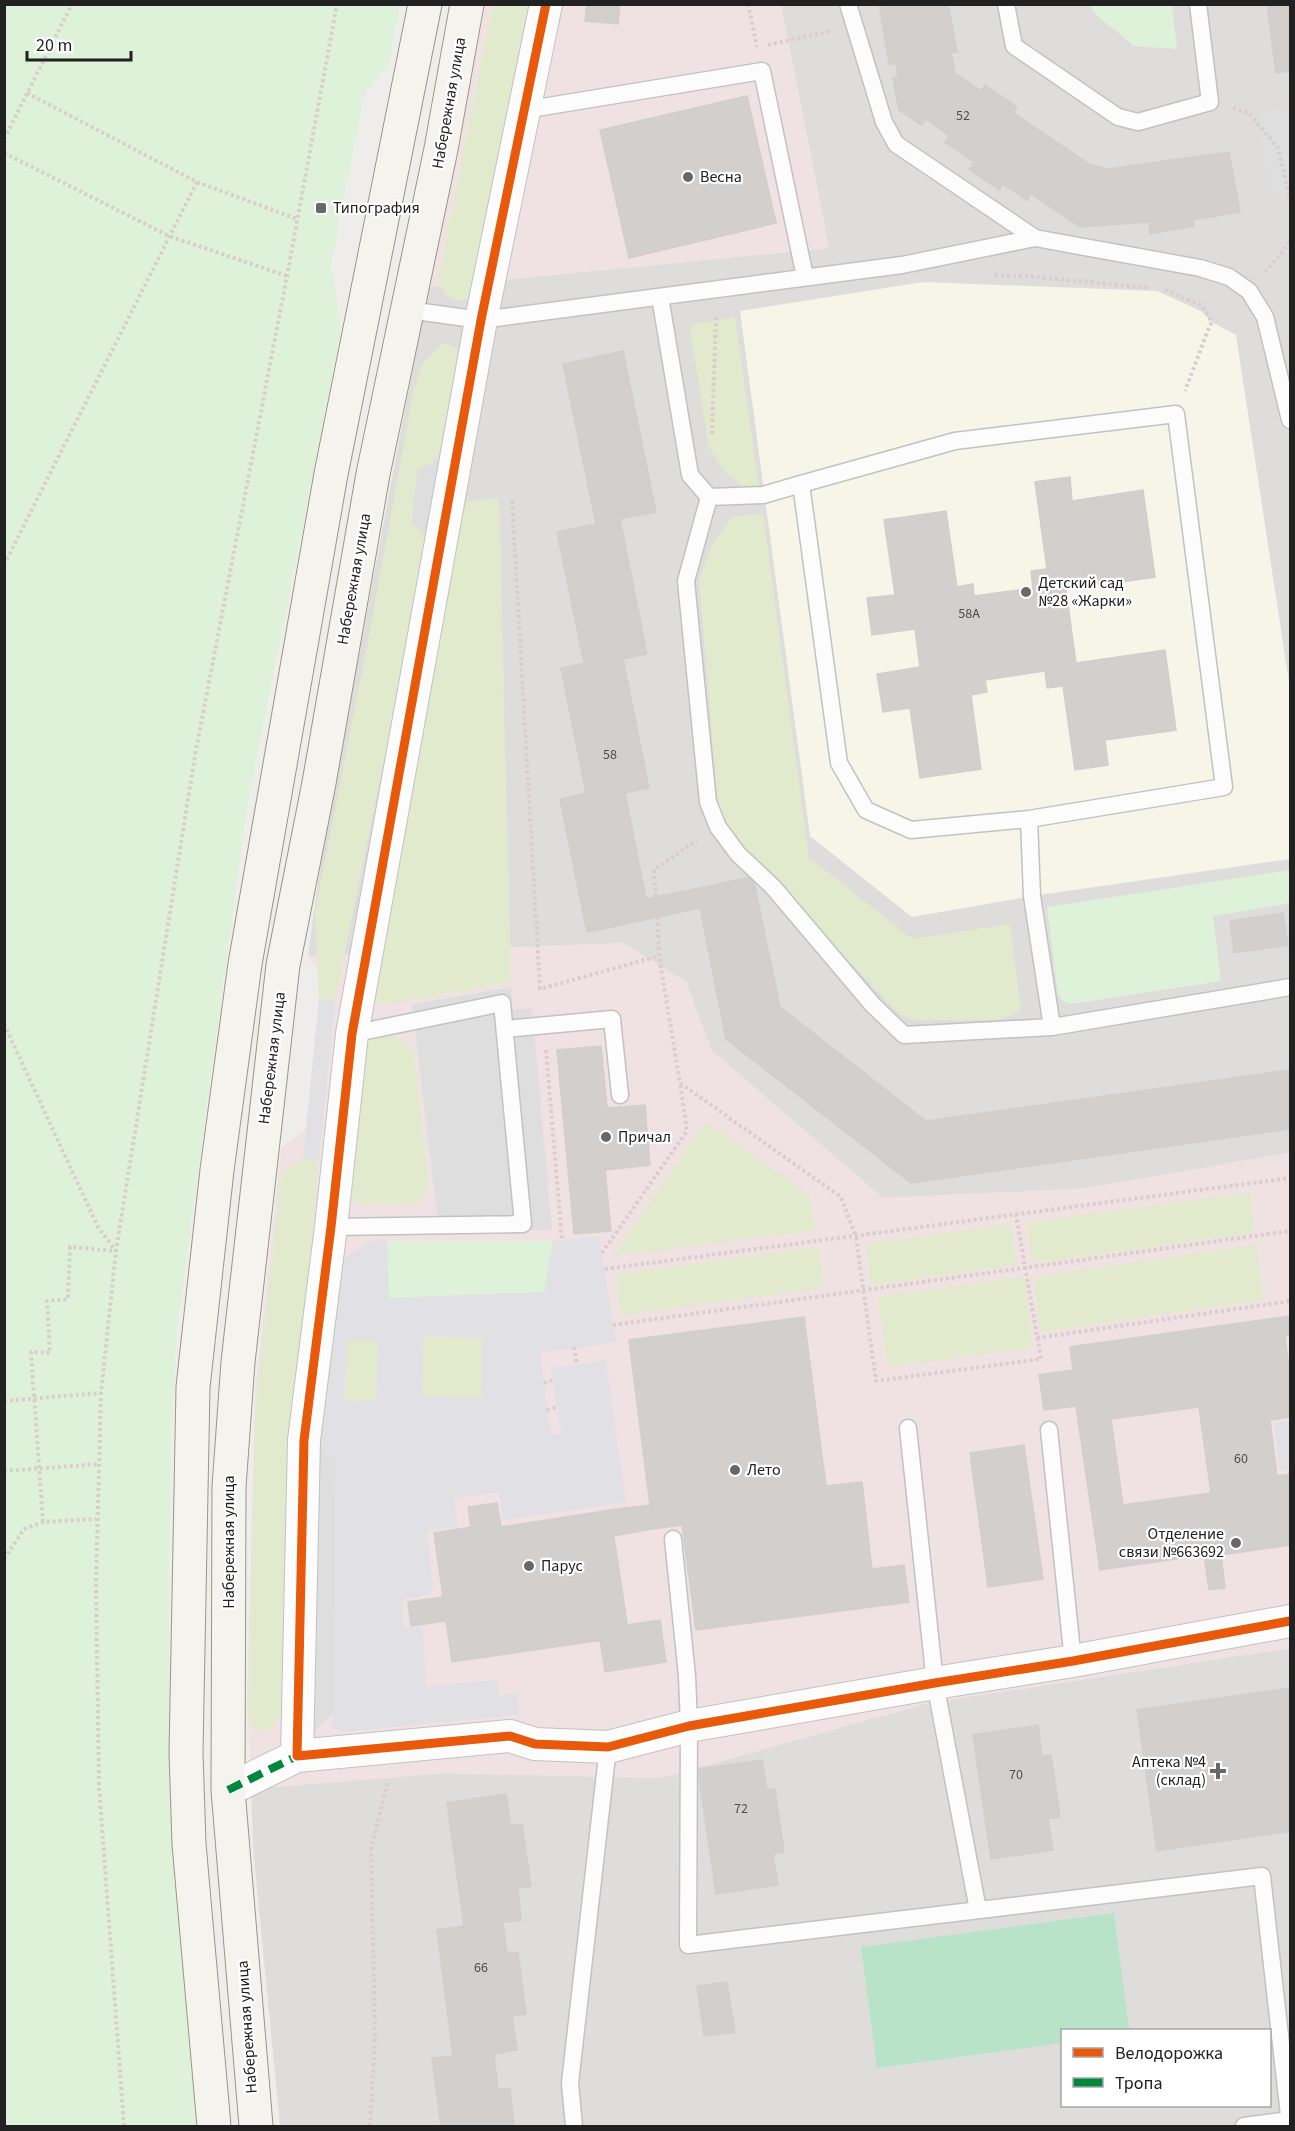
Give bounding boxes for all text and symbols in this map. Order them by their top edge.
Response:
scale bar [27,24,130,62]
text: 20 m [36,33,72,58]
street label: Набережная улица [427,35,471,171]
house number: 52 [956,106,970,126]
place label: Весна [700,166,742,188]
marker: Весна [681,170,695,184]
place label: Типография [333,197,420,219]
marker: Типография [314,201,328,215]
street label: Набережная улица [332,511,376,647]
place label: Детский сад №28 «Жарки» [1038,572,1132,612]
marker: Детский сад №28 «Жарки» [1019,585,1033,599]
house number: 58А [958,604,980,624]
house number: 58 [603,745,617,765]
street label: Набережная улица [253,990,291,1126]
place label: Причал [618,1126,671,1148]
marker: Причал [599,1130,613,1144]
house number: 60 [1234,1449,1248,1469]
place label: Лето [747,1459,781,1481]
marker: Лето [728,1463,742,1477]
street label: Набережная улица [218,1475,240,1609]
place label: Отделение связи №663692 [1119,1523,1224,1563]
marker: Отделение связи №663692 [1229,1536,1243,1550]
place label: Парус [541,1555,583,1577]
marker: Парус [522,1559,536,1573]
place label: Аптека №4 (склад) [1132,1751,1206,1791]
marker: Аптека №4 (склад) [1211,1764,1225,1778]
house number: 70 [1009,1765,1023,1785]
house number: 72 [734,1799,748,1819]
house number: 66 [474,1958,488,1978]
street label: Набережная улица [231,1960,263,2094]
legend [1061,2029,1271,2107]
text: Велодорожка [1115,2041,1223,2066]
text: Тропа [1115,2071,1163,2096]

